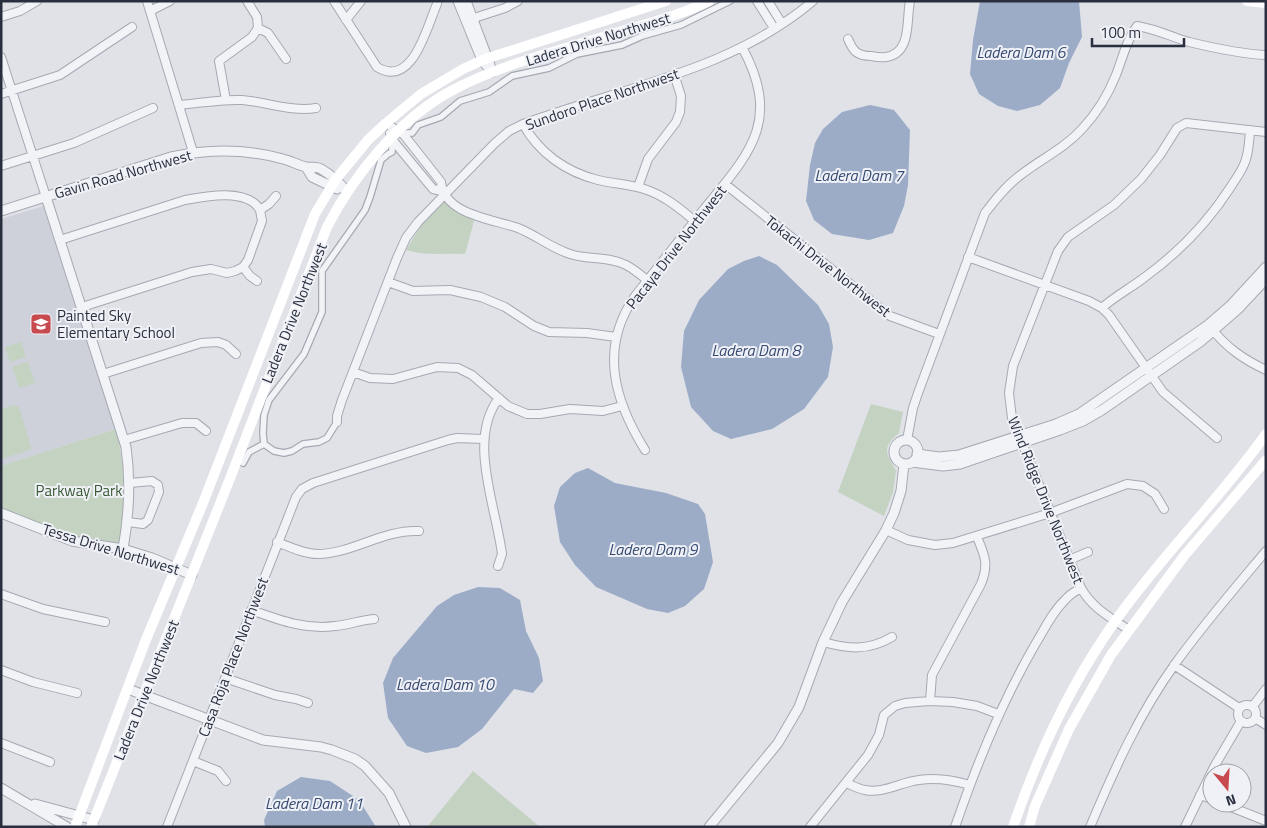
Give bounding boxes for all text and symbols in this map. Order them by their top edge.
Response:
street label: Ladera Drive Northwest [523,6,674,72]
scale bar [1092,15,1184,47]
text: 100 m [1100,21,1141,44]
water label: Ladera Dam 6 [976,40,1068,64]
street label: Sundoro Place Northwest [522,62,683,136]
street label: Gavin Road Northwest [52,143,195,205]
water label: Ladera Dam 7 [814,163,906,187]
street label: Pacaya Drive Northwest [620,179,732,314]
street label: Tokachi Drive Northwest [760,210,896,323]
street label: Ladera Drive Northwest [255,239,333,387]
place label: Painted Sky Elementary School [57,304,175,344]
school or university icon: Painted Sky Elementary School [29,312,53,336]
water label: Ladera Dam 8 [711,338,803,362]
street label: Wind Ridge Drive Northwest [1002,413,1090,588]
park label: Parkway Park [36,479,122,502]
street label: Tessa Drive Northwest [39,517,183,581]
water label: Ladera Dam 9 [608,537,699,561]
street label: Casa Roja Place Northwest [192,573,274,740]
street label: Ladera Drive Northwest [107,616,185,764]
water label: Ladera Dam 10 [396,672,495,696]
north arrow [1202,763,1252,813]
text: N [1223,789,1239,812]
water label: Ladera Dam 11 [265,791,363,815]

